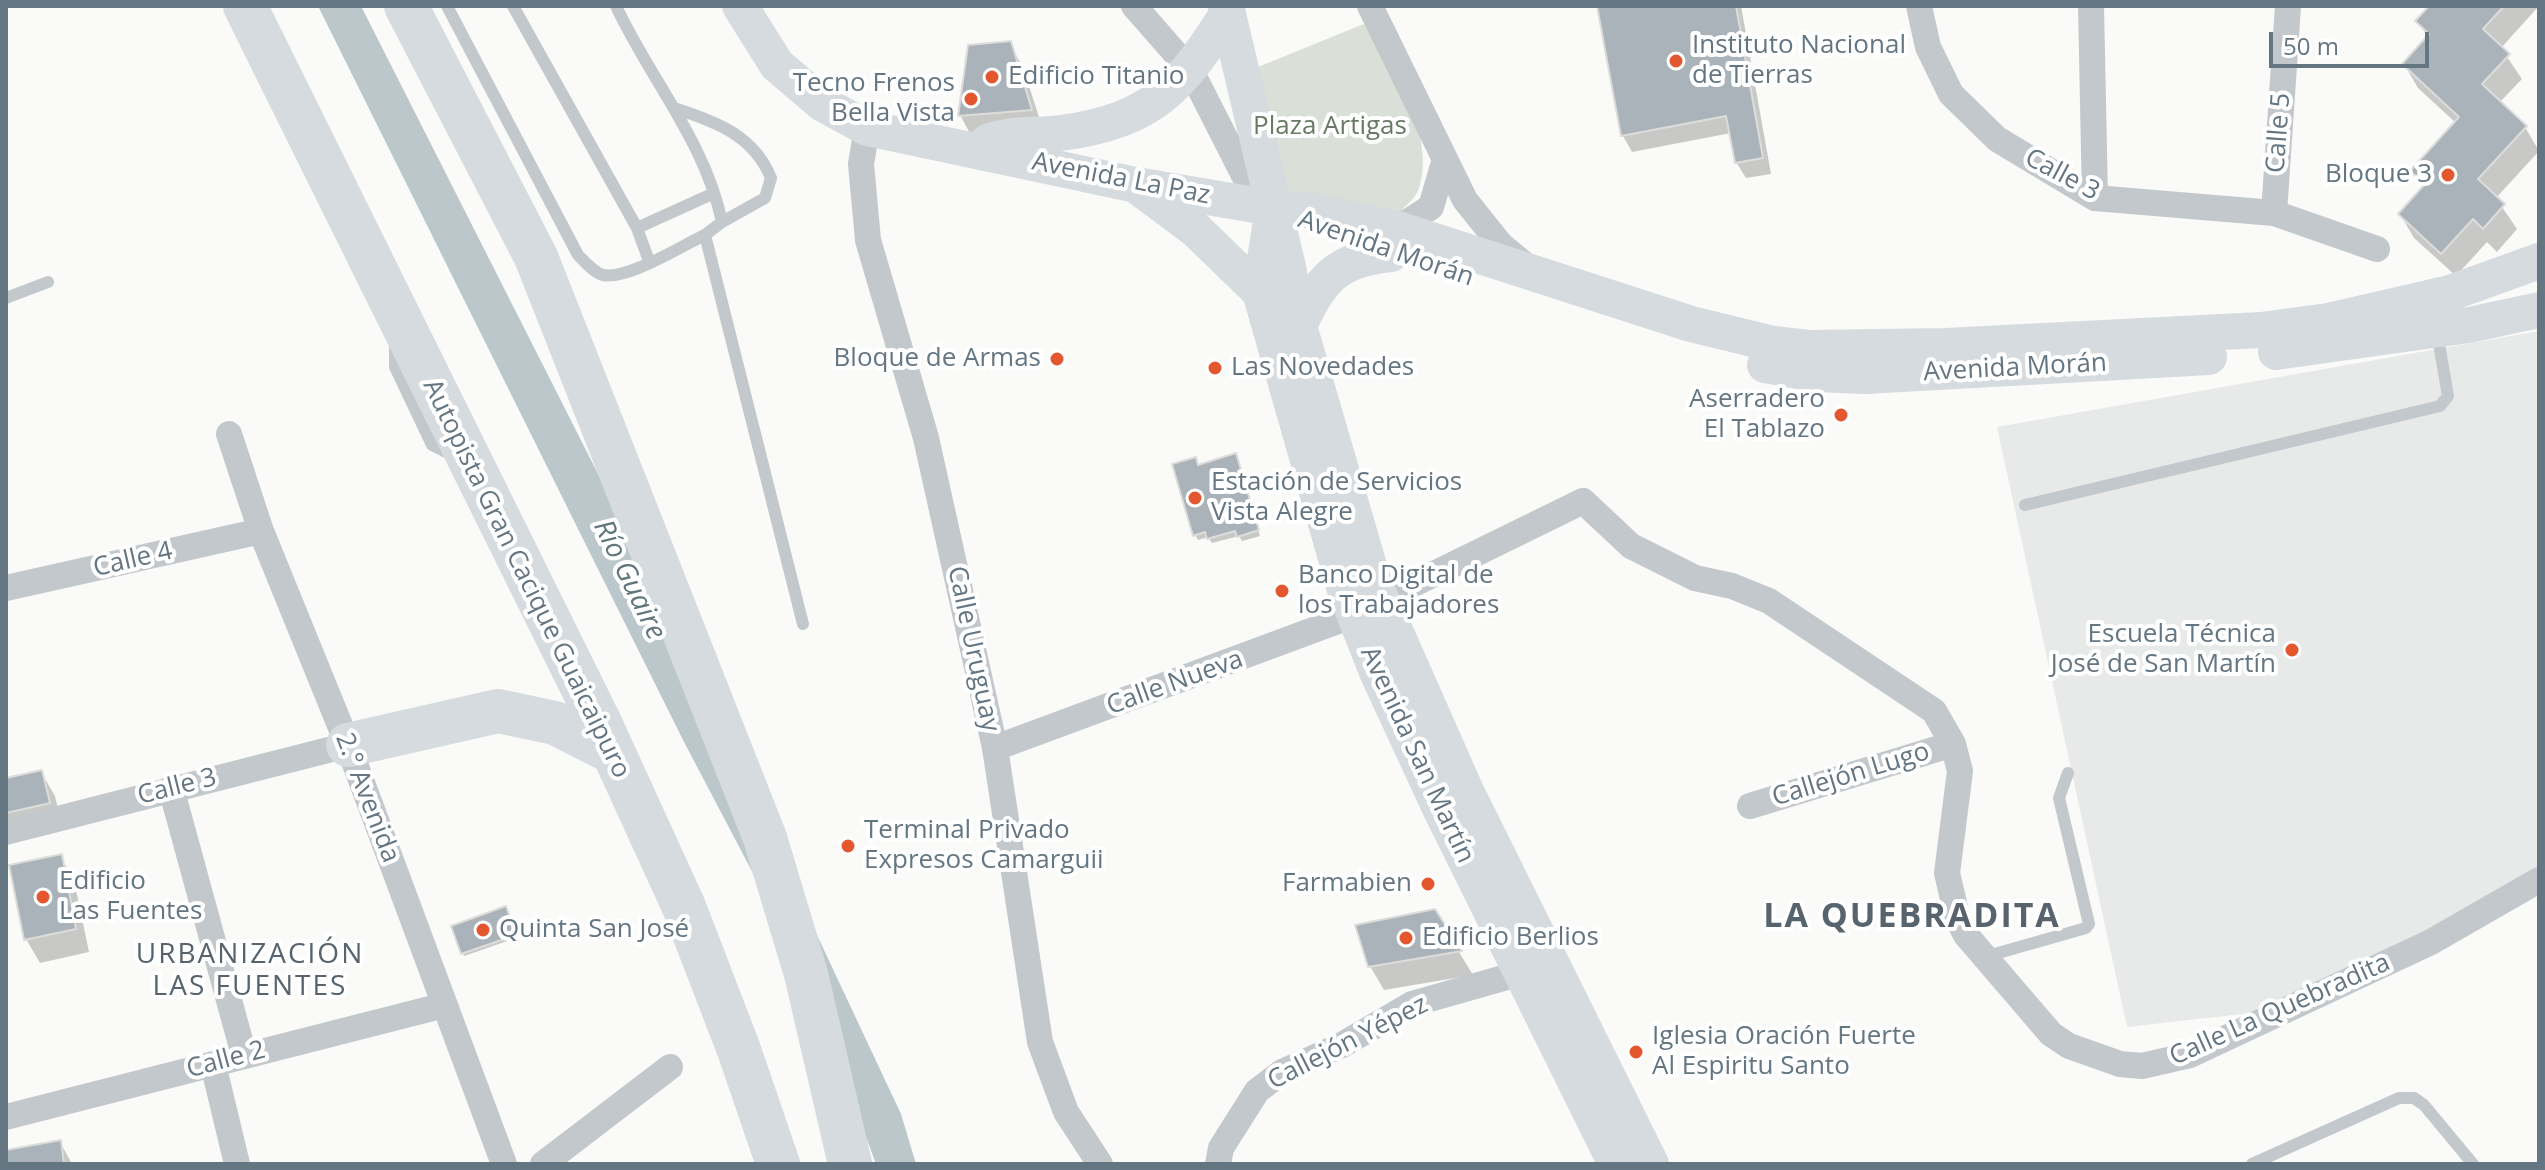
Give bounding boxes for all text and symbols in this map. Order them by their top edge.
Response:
scale bar [2273,16,2433,66]
text: 50 m [2283,29,2339,62]
place label: Instituto Nacional de Tierras [1692,30,1906,92]
marker: Instituto Nacional de Tierras [1667,52,1685,70]
place label: Edificio Titanio [1008,61,1184,93]
place label: Tecno Frenos Bella Vista [793,68,955,130]
marker: Edificio Titanio [983,68,1001,86]
marker: Tecno Frenos Bella Vista [962,90,980,108]
street label: Calle 5 [2261,92,2297,174]
park label: Plaza Artigas [1253,111,1407,143]
street label: Calle 3 [2019,142,2105,208]
street label: Avenida La Paz [1029,146,1213,212]
place label: Bloque 3 [2325,159,2432,191]
marker: Bloque 3 [2439,166,2457,184]
street label: Avenida Morán [1294,204,1478,294]
place label: Bloque de Armas [834,343,1041,375]
street label: Avenida Morán [1922,348,2108,388]
marker: Bloque de Armas [1048,350,1066,368]
place label: Las Novedades [1231,352,1414,384]
marker: Las Novedades [1206,359,1224,377]
street label: Autopista Gran Cacique Guaicaipuro [416,375,636,783]
place label: Aserradero El Tablazo [1689,384,1825,446]
marker: Aserradero El Tablazo [1832,406,1850,424]
place label: Estación de Servicios Vista Alegre [1211,467,1462,528]
marker: Estación de Servicios Vista Alegre [1186,489,1204,507]
water label: Río Guaire [586,515,672,645]
street label: Calle 4 [90,536,176,584]
place label: Banco Digital de los Trabajadores [1298,560,1499,622]
street label: Calle Uruguay [940,563,1006,735]
marker: Banco Digital de los Trabajadores [1273,582,1291,600]
place label: Escuela Técnica José de San Martín [2051,619,2276,680]
marker: Escuela Técnica José de San Martín [2283,641,2301,659]
street label: Avenida San Martín [1353,642,1481,868]
street label: Calle Nueva [1103,644,1247,722]
street label: 2.° Avenida [328,729,406,867]
street label: Callejón Lugo [1769,736,1933,814]
street label: Calle 3 [134,762,220,812]
place label: Terminal Privado Expresos Camarguii [864,815,1104,876]
marker: Terminal Privado Expresos Camarguii [839,837,857,855]
place label: Edificio Las Fuentes [59,866,202,928]
place label: Farmabien [1282,868,1412,900]
marker: Farmabien [1419,875,1437,893]
marker: Edificio Las Fuentes [34,888,52,906]
district label: LA QUEBRADITA [1763,897,2061,937]
place label: Quinta San José [499,914,689,946]
marker: Quinta San José [474,921,492,939]
place label: Edificio Berlios [1422,922,1599,954]
marker: Edificio Berlios [1397,929,1415,947]
district label: URBANIZACIÓN LAS FUENTES [136,938,364,1004]
street label: Calle La Quebradita [2165,947,2395,1073]
street label: Callejón Yépez [1263,989,1433,1097]
place label: Iglesia Oración Fuerte Al Espiritu Santo [1652,1021,1916,1082]
street label: Calle 2 [183,1035,269,1085]
marker: Iglesia Oración Fuerte Al Espiritu Santo [1627,1043,1645,1061]

